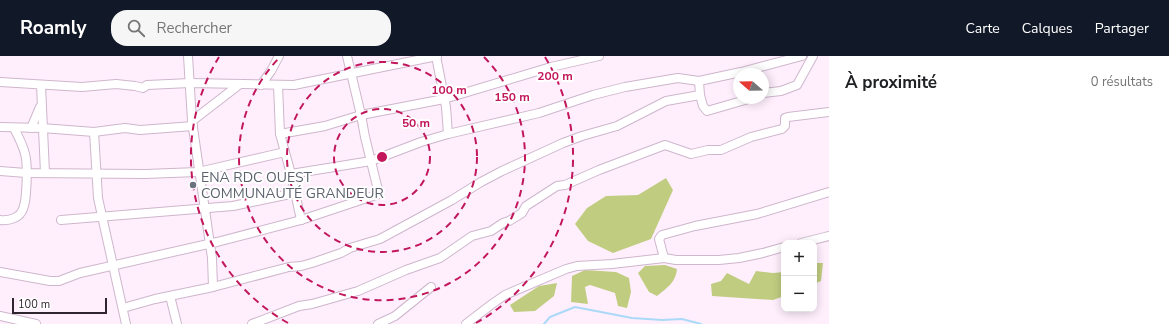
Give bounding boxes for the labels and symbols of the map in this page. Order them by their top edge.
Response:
text: 200 m [537,68,573,84]
north arrow [733,68,769,104]
text: 100 m [431,82,467,98]
text: 150 m [494,89,530,105]
text: 50 m [402,115,430,131]
centre of rings [375,150,389,164]
place label: ENA RDC OUEST COMMUNAUTÉ GRANDEUR [201,168,384,203]
marker: ENA RDC OUEST COMMUNAUTÉ GRANDEUR [188,180,198,190]
scale bar [12,296,107,315]

